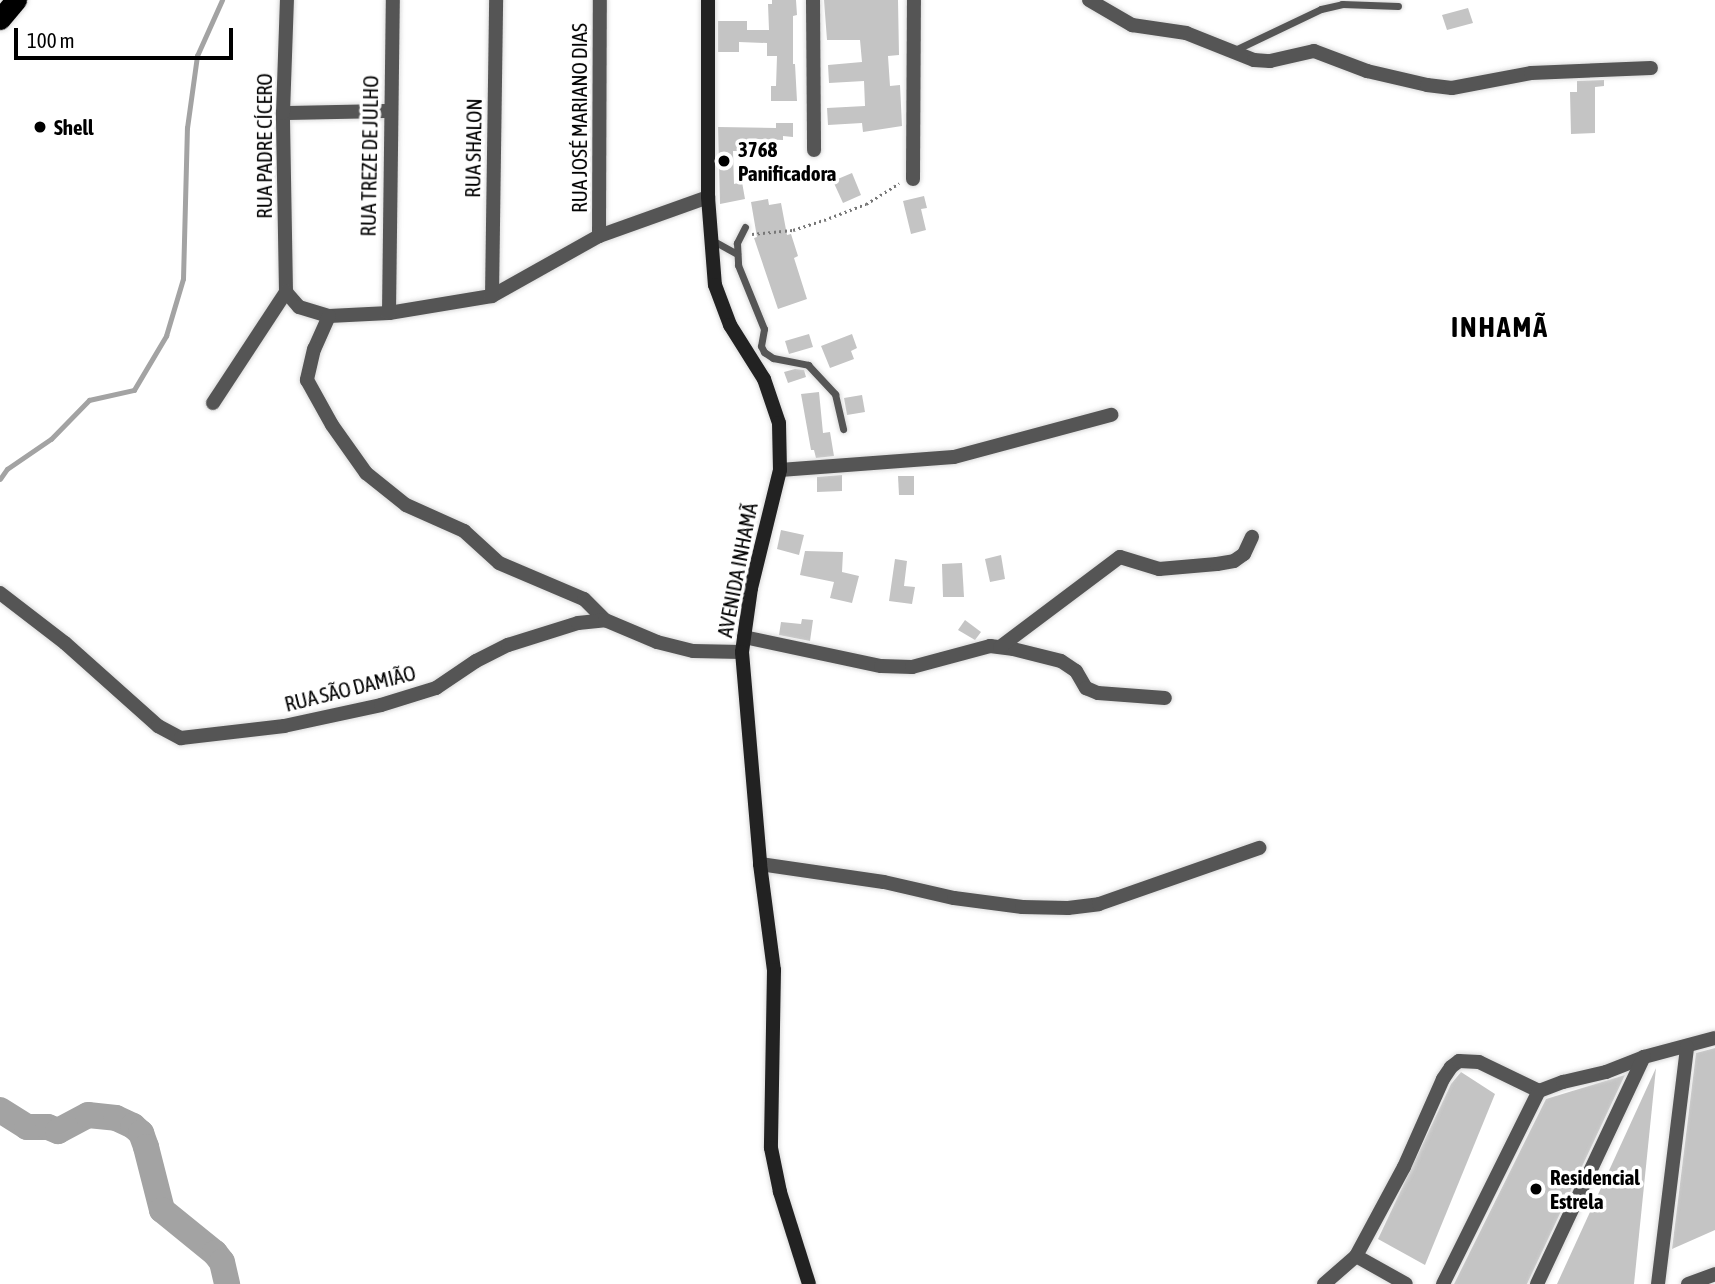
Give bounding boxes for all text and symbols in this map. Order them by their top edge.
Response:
scale bar [18,14,236,58]
street label: RUA JOSÉ MARIANO DIAS [566,23,592,213]
text: 100 m [27,28,75,52]
street label: RUA PADRE CÍCERO [251,73,277,219]
street label: RUA TREZE DE JULHO [355,75,383,237]
street label: RUA SHALON [460,98,486,198]
place label: Shell [54,114,94,140]
marker: Shell [32,119,48,135]
place label: 3768 Panificadora [738,136,836,186]
marker: 3768 Panificadora [716,153,732,169]
district label: INHAMÃ [1452,310,1548,344]
street label: AVENIDA INHAMÃ [712,501,762,639]
street label: RUA SÃO DAMIÃO [282,660,418,716]
place label: Residencial Estrela [1550,1164,1640,1214]
marker: Residencial Estrela [1528,1181,1544,1197]

